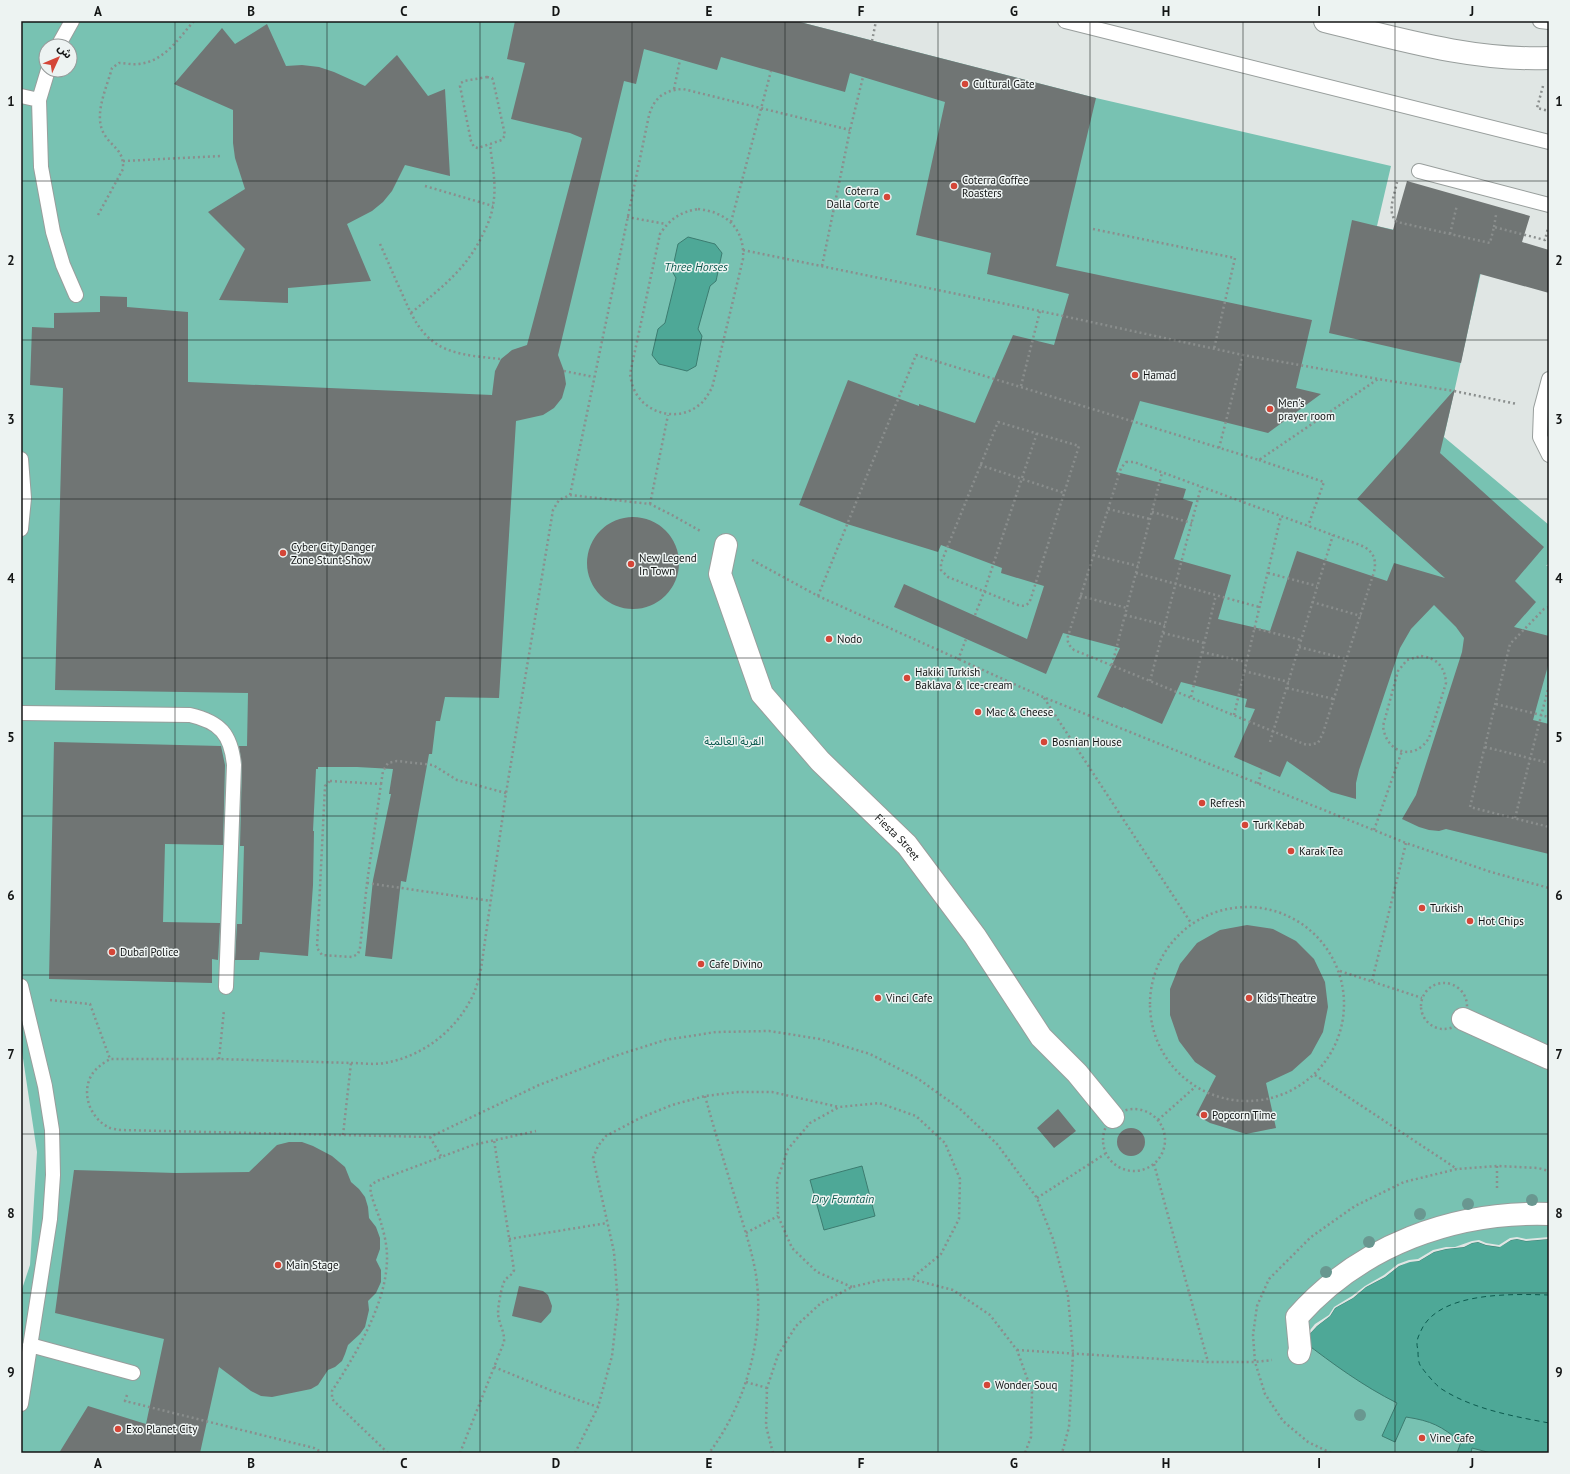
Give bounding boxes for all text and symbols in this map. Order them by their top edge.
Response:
text: A [94,3,102,20]
text: B [247,3,255,20]
text: C [400,3,408,20]
text: D [552,3,560,20]
text: E [706,3,713,20]
text: F [858,3,865,20]
text: G [1010,3,1018,20]
text: H [1162,3,1170,20]
text: I [1317,3,1321,20]
text: J [1469,3,1474,20]
north arrow [38,38,78,78]
text: ش [55,41,75,61]
place label: Cultural Gate [973,77,1035,91]
marker: Cultural Gate [960,79,970,89]
text: 1 [7,93,15,110]
text: 1 [1555,93,1563,110]
place label: Coterra Coffee Roasters [962,173,1029,200]
marker: Coterra Coffee Roasters [949,181,959,191]
place label: Coterra Dalla Corte [826,184,879,211]
marker: Coterra Dalla Corte [882,192,892,202]
text: 2 [7,252,15,269]
text: 2 [1555,252,1563,269]
water label: Three Horses [664,259,728,274]
place label: Hamad [1143,368,1176,382]
marker: Hamad [1130,370,1140,380]
place label: Men's prayer room [1278,396,1335,423]
marker: Men's prayer room [1265,404,1275,414]
text: 3 [7,411,15,428]
text: 3 [1555,411,1563,428]
place label: Cyber City Danger Zone Stunt Show [291,540,375,567]
marker: Cyber City Danger Zone Stunt Show [278,548,288,558]
place label: New Legend In Town [639,551,697,578]
marker: New Legend In Town [626,559,636,569]
text: 4 [7,570,15,587]
text: 4 [1555,570,1563,587]
place label: Nodo [837,632,862,646]
marker: Nodo [824,634,834,644]
place label: Hakiki Turkish Baklava & Ice-cream [915,665,1013,692]
marker: Hakiki Turkish Baklava & Ice-cream [902,673,912,683]
place label: Mac & Cheese [986,705,1054,719]
marker: Mac & Cheese [973,707,983,717]
text: 5 [7,729,15,746]
text: 5 [1555,729,1563,746]
park label: القرية العالمية [704,734,764,748]
place label: Bosnian House [1052,735,1122,749]
marker: Bosnian House [1039,737,1049,747]
place label: Refresh [1210,796,1245,810]
marker: Refresh [1197,798,1207,808]
street label: Fiesta Street [872,811,923,863]
place label: Turk Kebab [1253,818,1305,832]
marker: Turk Kebab [1240,820,1250,830]
place label: Karak Tea [1299,844,1343,858]
marker: Karak Tea [1286,846,1296,856]
text: 6 [7,887,15,904]
text: 6 [1555,887,1563,904]
place label: Turkish [1430,901,1463,915]
marker: Turkish [1417,903,1427,913]
place label: Hot Chips [1478,914,1524,928]
marker: Hot Chips [1465,916,1475,926]
place label: Dubai Police [120,945,179,959]
marker: Dubai Police [107,947,117,957]
place label: Cafe Divino [709,957,763,971]
marker: Cafe Divino [696,959,706,969]
place label: Vinci Cafe [885,991,933,1005]
place label: Kids Theatre [1257,991,1316,1005]
marker: Vinci Cafe [873,993,883,1003]
marker: Kids Theatre [1244,993,1254,1003]
text: 7 [7,1046,15,1063]
text: 7 [1555,1046,1563,1063]
place label: Popcorn Time [1212,1108,1277,1122]
marker: Popcorn Time [1199,1110,1209,1120]
water label: Dry Fountain [812,1191,874,1206]
text: 8 [7,1205,15,1222]
text: 8 [1555,1205,1563,1222]
place label: Main Stage [286,1258,339,1272]
marker: Main Stage [273,1260,283,1270]
text: 9 [7,1364,15,1381]
text: 9 [1555,1364,1563,1381]
place label: Wonder Souq [995,1378,1057,1392]
marker: Wonder Souq [982,1380,992,1390]
place label: Exo Planet City [126,1422,198,1436]
marker: Exo Planet City [113,1424,123,1434]
place label: Vine Cafe [1429,1431,1475,1445]
marker: Vine Cafe [1417,1433,1427,1443]
text: A [94,1455,102,1472]
text: B [247,1455,255,1472]
text: C [400,1455,408,1472]
text: D [552,1455,560,1472]
text: E [706,1455,713,1472]
text: F [858,1455,865,1472]
text: G [1010,1455,1018,1472]
text: H [1162,1455,1170,1472]
text: I [1317,1455,1321,1472]
text: J [1469,1455,1474,1472]

